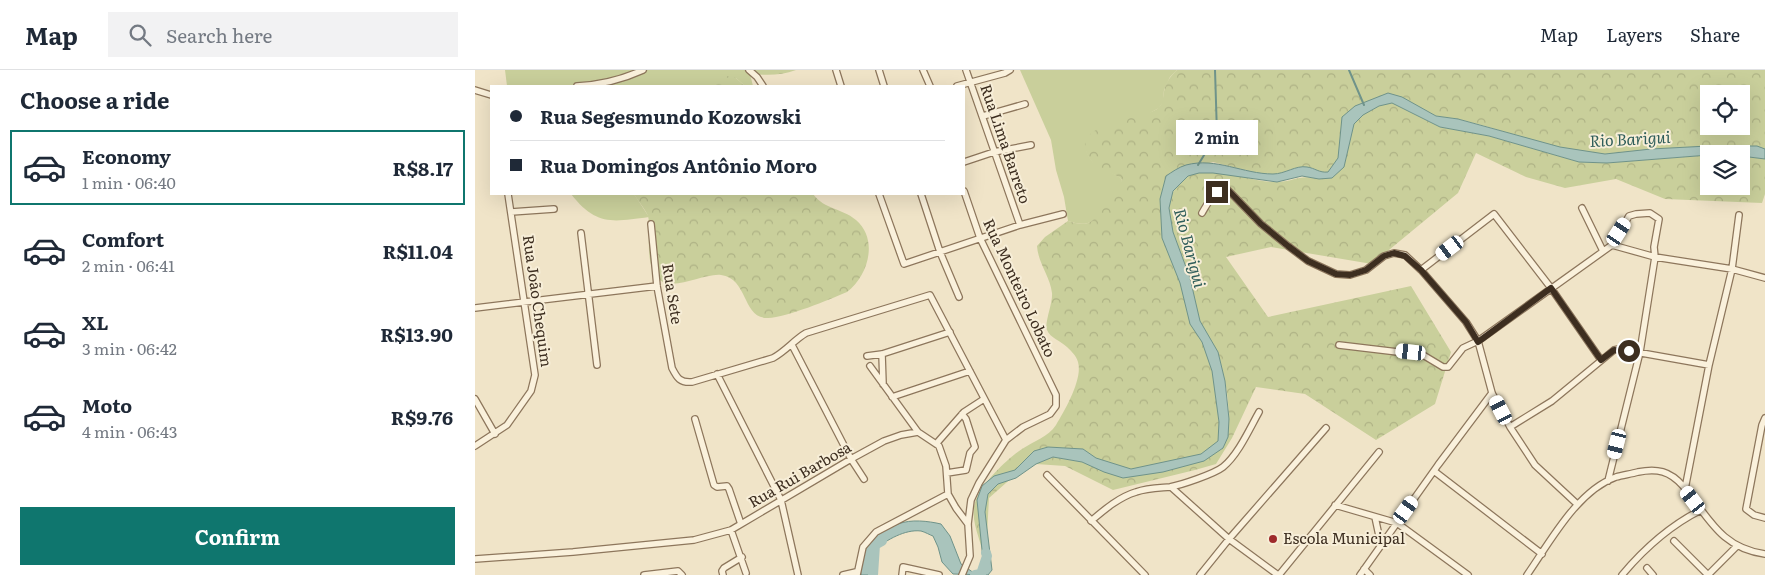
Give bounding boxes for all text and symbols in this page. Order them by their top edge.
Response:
search box [108,12,458,57]
text: Map [25,17,78,52]
icon: search [126,21,154,49]
text: Search here [166,21,272,49]
text: Map [1540,21,1578,48]
text: Layers [1606,21,1662,48]
text: Share [1690,21,1740,48]
street label: Rua Lima Barreto [975,81,1038,207]
text: Choose a ride [20,83,169,116]
map controls [1700,85,1750,195]
button: locate [1700,85,1750,135]
text: Rua Segesmundo Kozowski [540,102,801,130]
callout: 2 min [1176,119,1258,154]
water label: Rio Barigui [1589,124,1671,152]
text: 2 min [1195,125,1239,149]
text: Economy [82,142,171,170]
icon: car [22,145,67,190]
button: layers [1700,145,1750,195]
text: Rua Domingos Antônio Moro [540,151,817,179]
text: R$8.17 [392,154,453,182]
text: 1 min · 06:40 [82,170,176,194]
route end [1206,181,1228,203]
water label: Rio Barigui [1169,205,1213,290]
street label: Rua Monteiro Lobato [978,214,1063,361]
car [1604,215,1633,249]
text: Comfort [82,225,164,253]
icon: car [22,228,67,273]
street label: Rua João Chequim [518,233,559,369]
car [1433,233,1466,263]
text: R$11.04 [382,237,453,265]
text: 2 min · 06:41 [82,253,175,277]
street label: Rua Sete [657,262,690,326]
text: XL [82,308,109,336]
icon: car [22,311,67,356]
text: R$13.90 [380,320,453,348]
text: 3 min · 06:42 [82,336,177,360]
route start [1618,340,1640,362]
car [1395,343,1426,361]
text: Moto [82,391,132,419]
car [1487,393,1514,427]
icon: car [22,394,67,439]
text: R$9.76 [391,403,453,431]
text: 4 min · 06:43 [82,419,178,443]
car [1606,428,1627,460]
street label: Rua Rui Barbosa [743,434,856,513]
car [1677,484,1708,516]
car [1391,493,1420,527]
button: Confirm [20,507,455,565]
place label: Escola Municipal [1283,526,1405,549]
marker: Escola Municipal [1267,533,1279,545]

